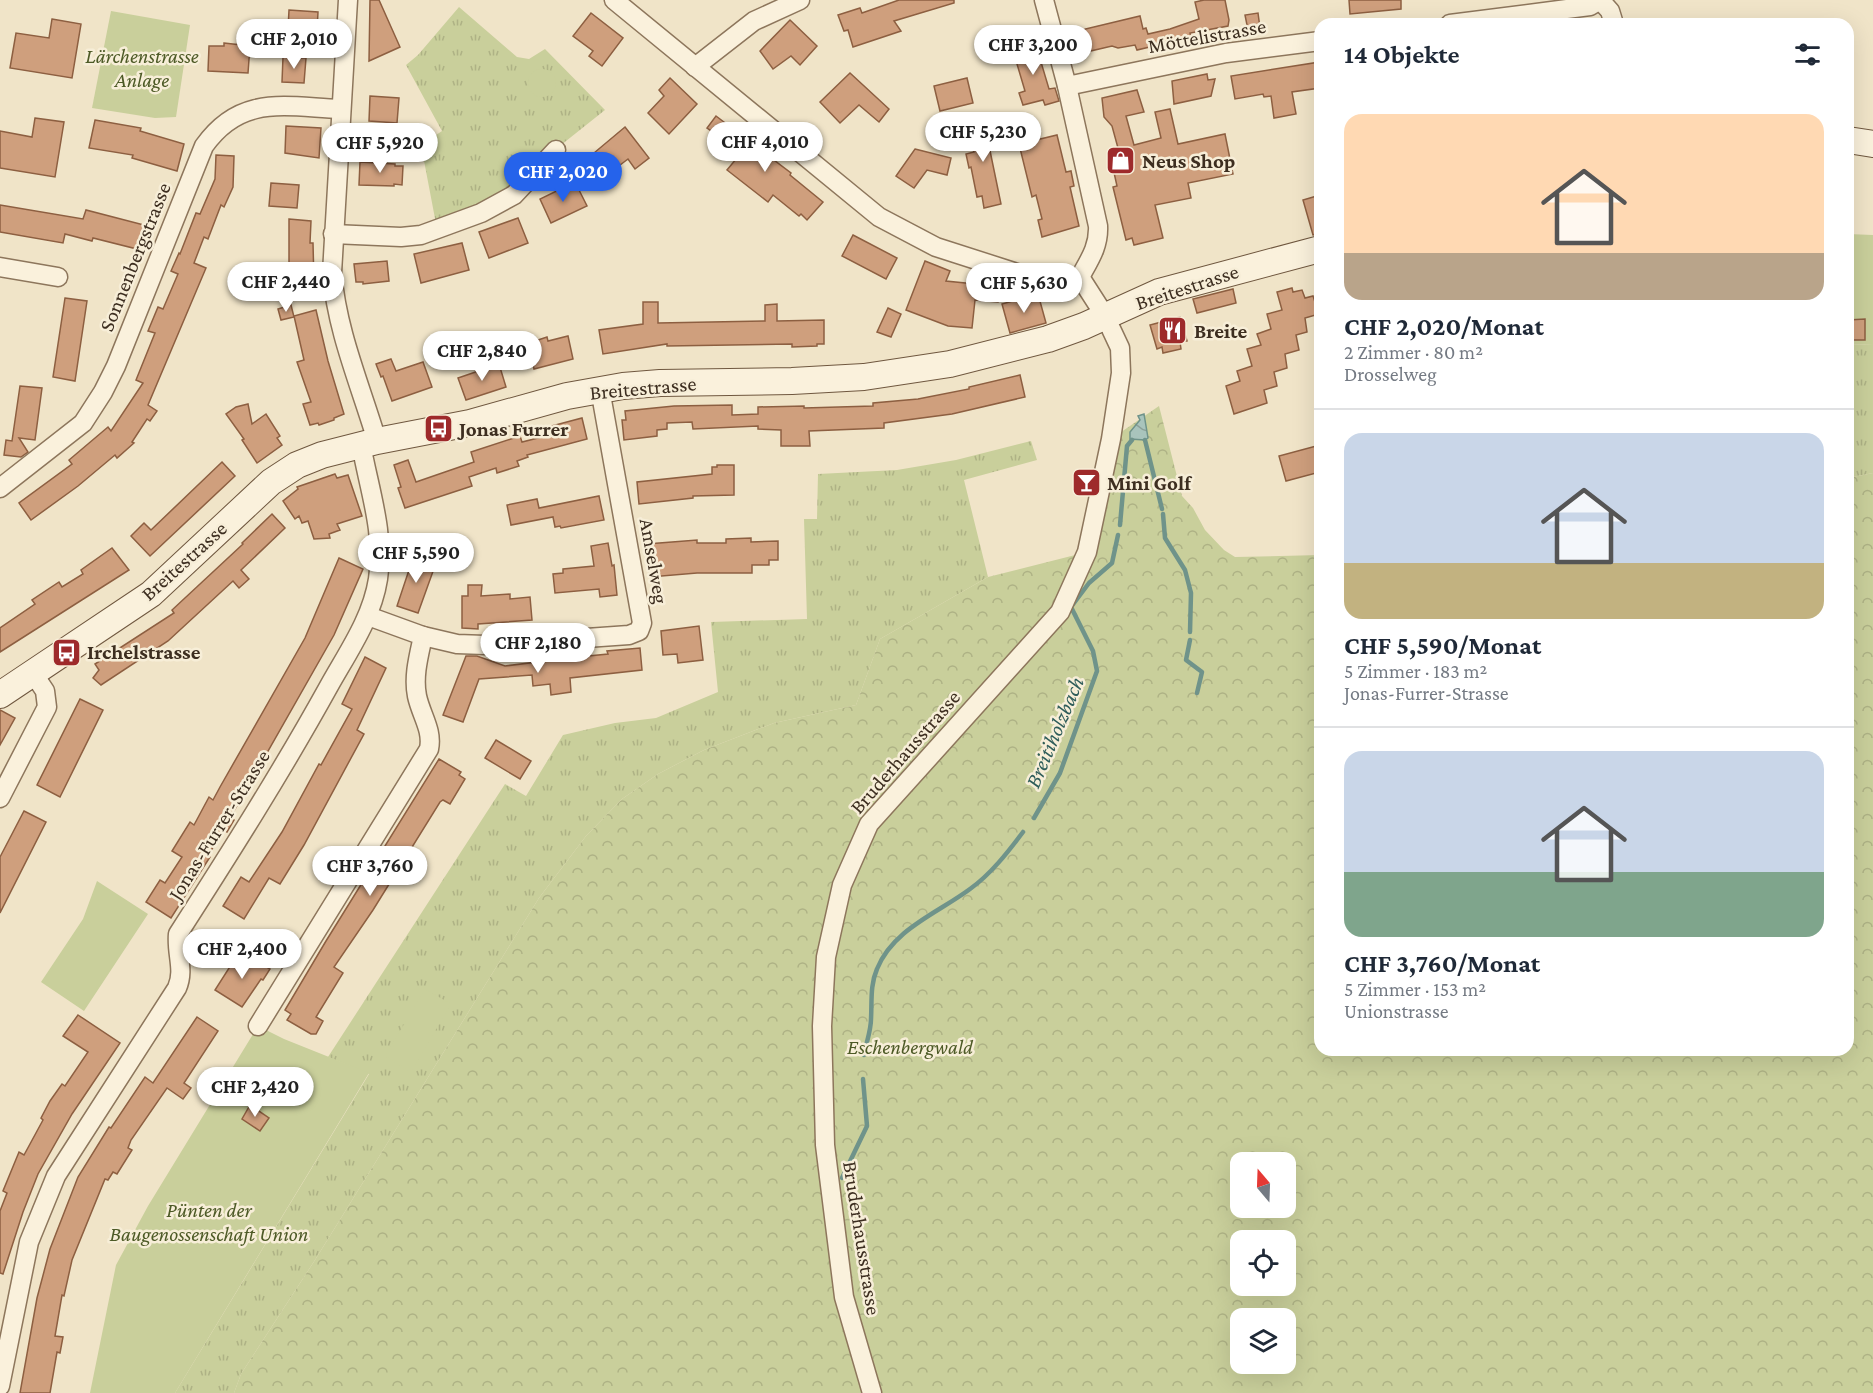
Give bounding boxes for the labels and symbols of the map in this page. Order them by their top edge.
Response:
street label: Möttelistrasse [1146,14,1268,58]
pin: CHF 2,010 [225,19,363,70]
pin: CHF 3,200 [964,25,1102,76]
park label: Lärchenstrasse Anlage [85,44,199,92]
pin: CHF 5,230 [914,112,1052,163]
pin: CHF 4,010 [696,122,834,173]
pin: CHF 5,920 [311,123,449,174]
shop icon: Neus Shop [1105,145,1137,177]
place label: Neus Shop [1142,149,1235,173]
pin: CHF 2,020 [494,152,632,203]
street label: Sonnenbergstrasse [94,179,176,335]
street label: Breitestrasse [1132,259,1242,315]
pin: CHF 2,440 [217,262,355,313]
pin: CHF 5,630 [955,263,1093,314]
restaurant icon: Breite [1157,315,1189,347]
place label: Breite [1194,319,1247,343]
pin: CHF 2,840 [413,331,551,382]
street label: Breitestrasse [589,371,697,405]
bus stop icon: Jonas Furrer [422,413,454,445]
place label: Jonas Furrer [457,417,569,441]
bar icon: Mini Golf [1070,467,1102,499]
place label: Mini Golf [1107,471,1192,495]
street label: Breitestrasse [136,516,232,606]
street label: Amselweg [635,516,673,606]
pin: CHF 5,590 [347,533,485,584]
pin: CHF 2,180 [469,623,607,674]
bus stop icon: Irchelstrasse [50,636,82,668]
place label: Irchelstrasse [87,640,201,664]
water label: Breitiholzbach [1020,673,1089,791]
street label: Bruderhausstrasse [845,685,965,819]
street label: Jonas-Furrer-Strasse [162,745,275,906]
pin: CHF 3,760 [301,846,439,897]
pin: CHF 2,400 [173,929,311,980]
park label: Eschenbergwald [847,1035,974,1059]
pin: CHF 2,420 [186,1067,324,1118]
north arrow [1230,1152,1296,1218]
street label: Bruderhausstrasse [838,1159,886,1317]
park label: Pünten der Baugenossenschaft Union [110,1198,308,1246]

